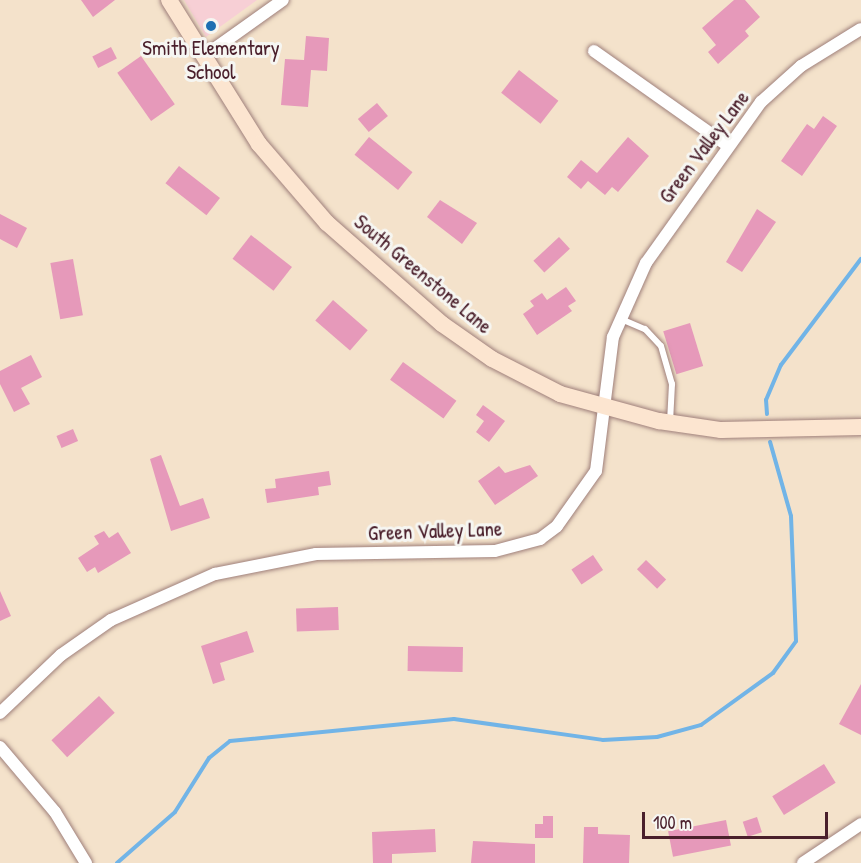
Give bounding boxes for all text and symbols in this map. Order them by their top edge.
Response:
marker: Smith Elementary School [204,19,218,33]
place label: Smith Elementary School [142,35,280,85]
street label: Green Valley Lane [654,86,754,208]
street label: South Greenstone Lane [349,209,497,339]
street label: Green Valley Lane [367,516,503,546]
scale bar [645,800,831,838]
text: 100 m [653,810,692,835]

